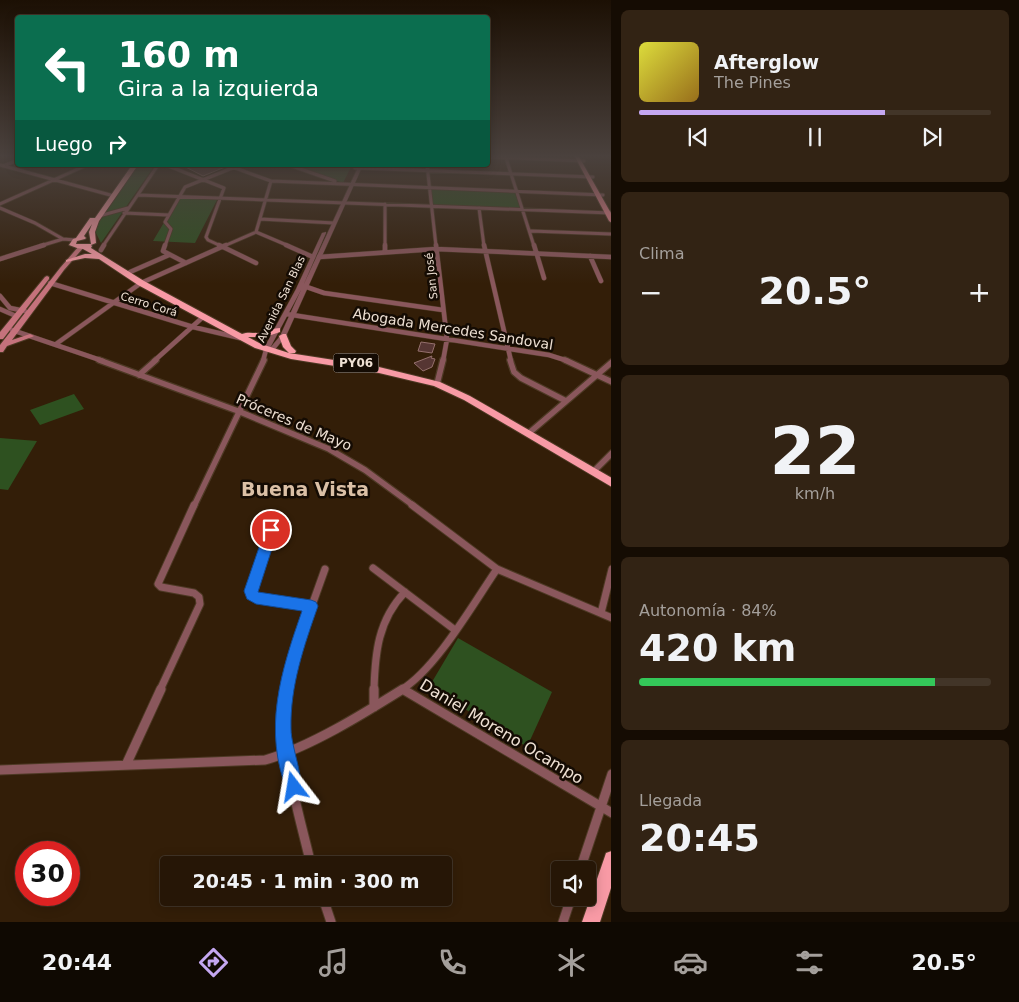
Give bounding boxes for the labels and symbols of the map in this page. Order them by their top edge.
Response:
street label: San José [423,252,440,300]
street label: Avenida San Blas [255,254,308,345]
street label: Cerro Corá [119,290,179,319]
street label: Abogada Mercedes Sandoval [352,305,554,353]
road number: PY06 [334,353,378,372]
street label: Próceres de Mayo [234,390,354,454]
district label: Buena Vista [241,478,369,500]
pin [250,509,292,551]
street label: Daniel Moreno Ocampo [416,675,587,788]
position arrow [267,760,319,812]
speed limit sign: 30 [15,841,80,906]

